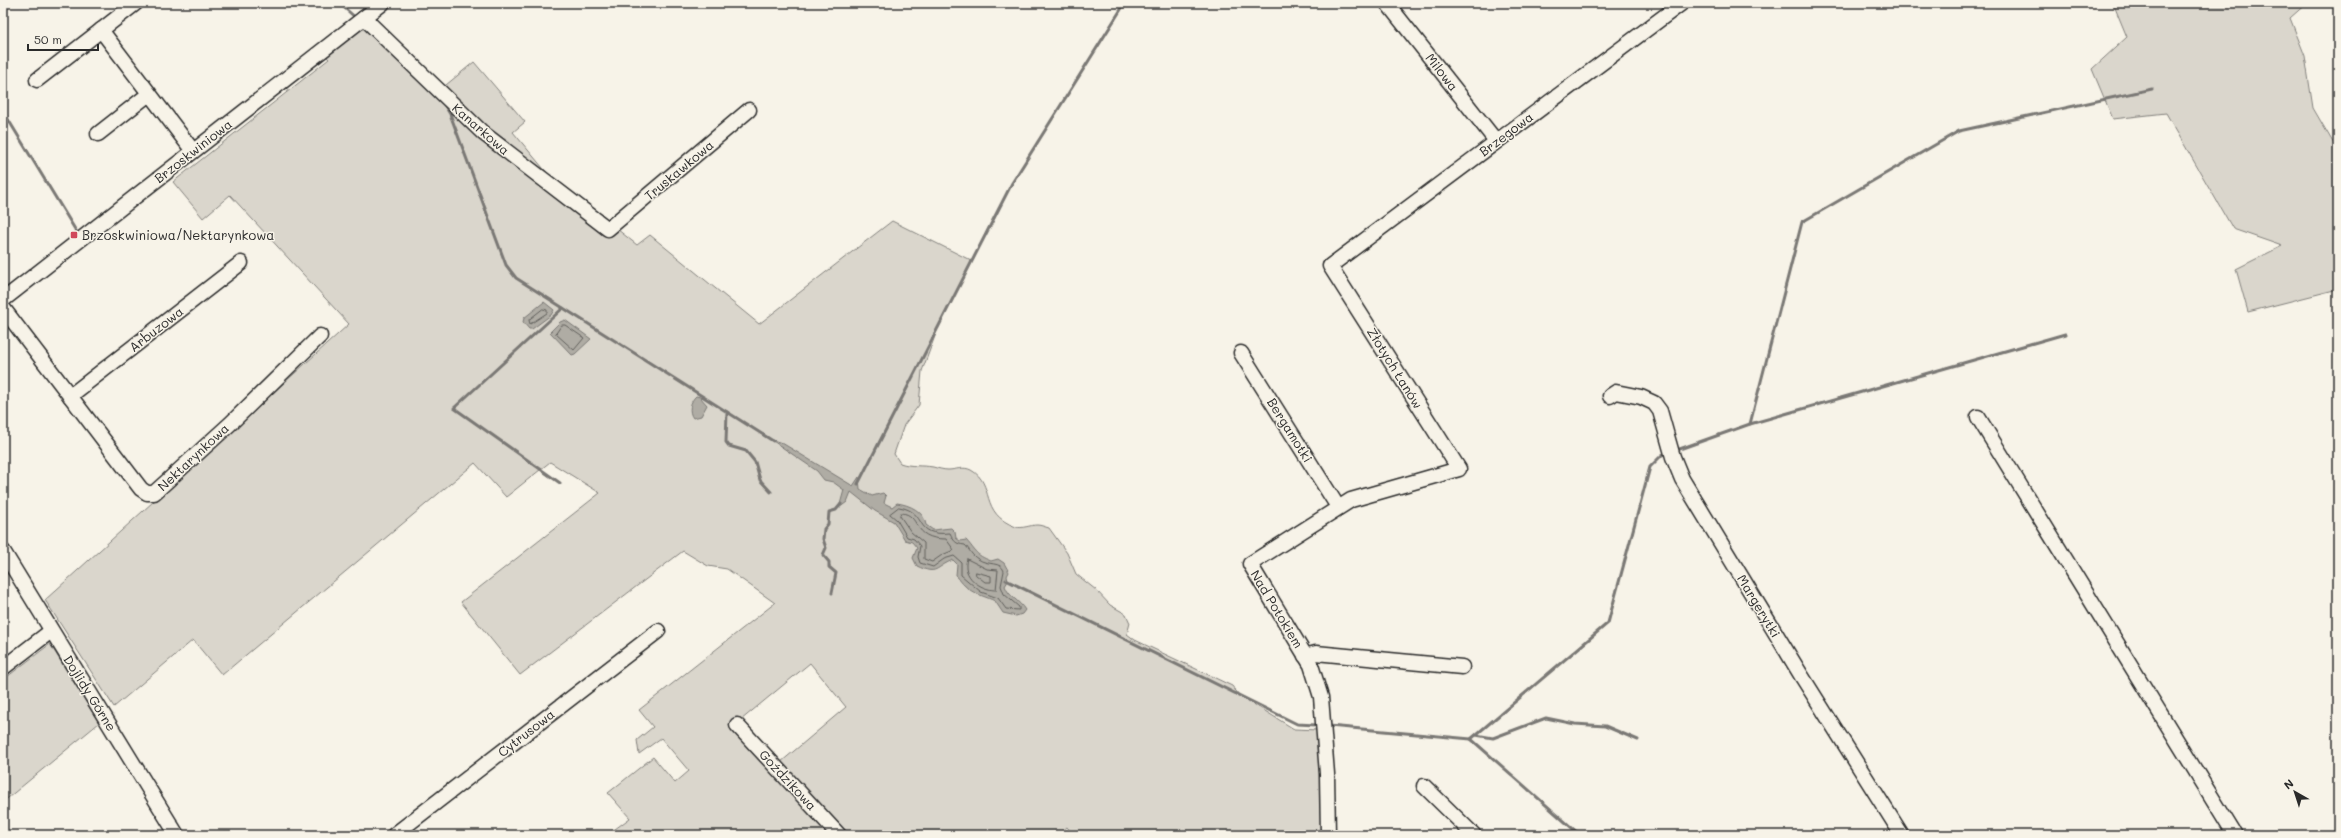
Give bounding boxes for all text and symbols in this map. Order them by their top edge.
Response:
scale bar [28,26,98,52]
text: 50 m [34,31,62,47]
street label: Milowa [1422,49,1462,94]
street label: Kanarkowa [449,99,514,158]
street label: Brzegowa [1475,108,1536,159]
street label: Brzoskwiniowa [150,115,235,186]
street label: Truskawkowa [641,136,717,203]
place label: Brzoskwiniowa/Nektarynkowa [82,226,274,243]
marker: Brzoskwiniowa/Nektarynkowa [69,230,79,240]
street label: Arbuzowa [125,302,186,355]
street label: Złotych Łanów [1364,324,1427,411]
street label: Bergamotki [1264,394,1317,465]
street label: Nektarynkowa [153,419,232,494]
street label: Nad Potokiem [1247,566,1307,651]
street label: Margerytki [1734,571,1785,640]
street label: Dojlidy Górne [60,652,121,734]
street label: Cytrusowa [494,705,558,760]
street label: Goździkowa [756,746,821,814]
north arrow [2275,772,2315,812]
text: N [2280,775,2296,792]

